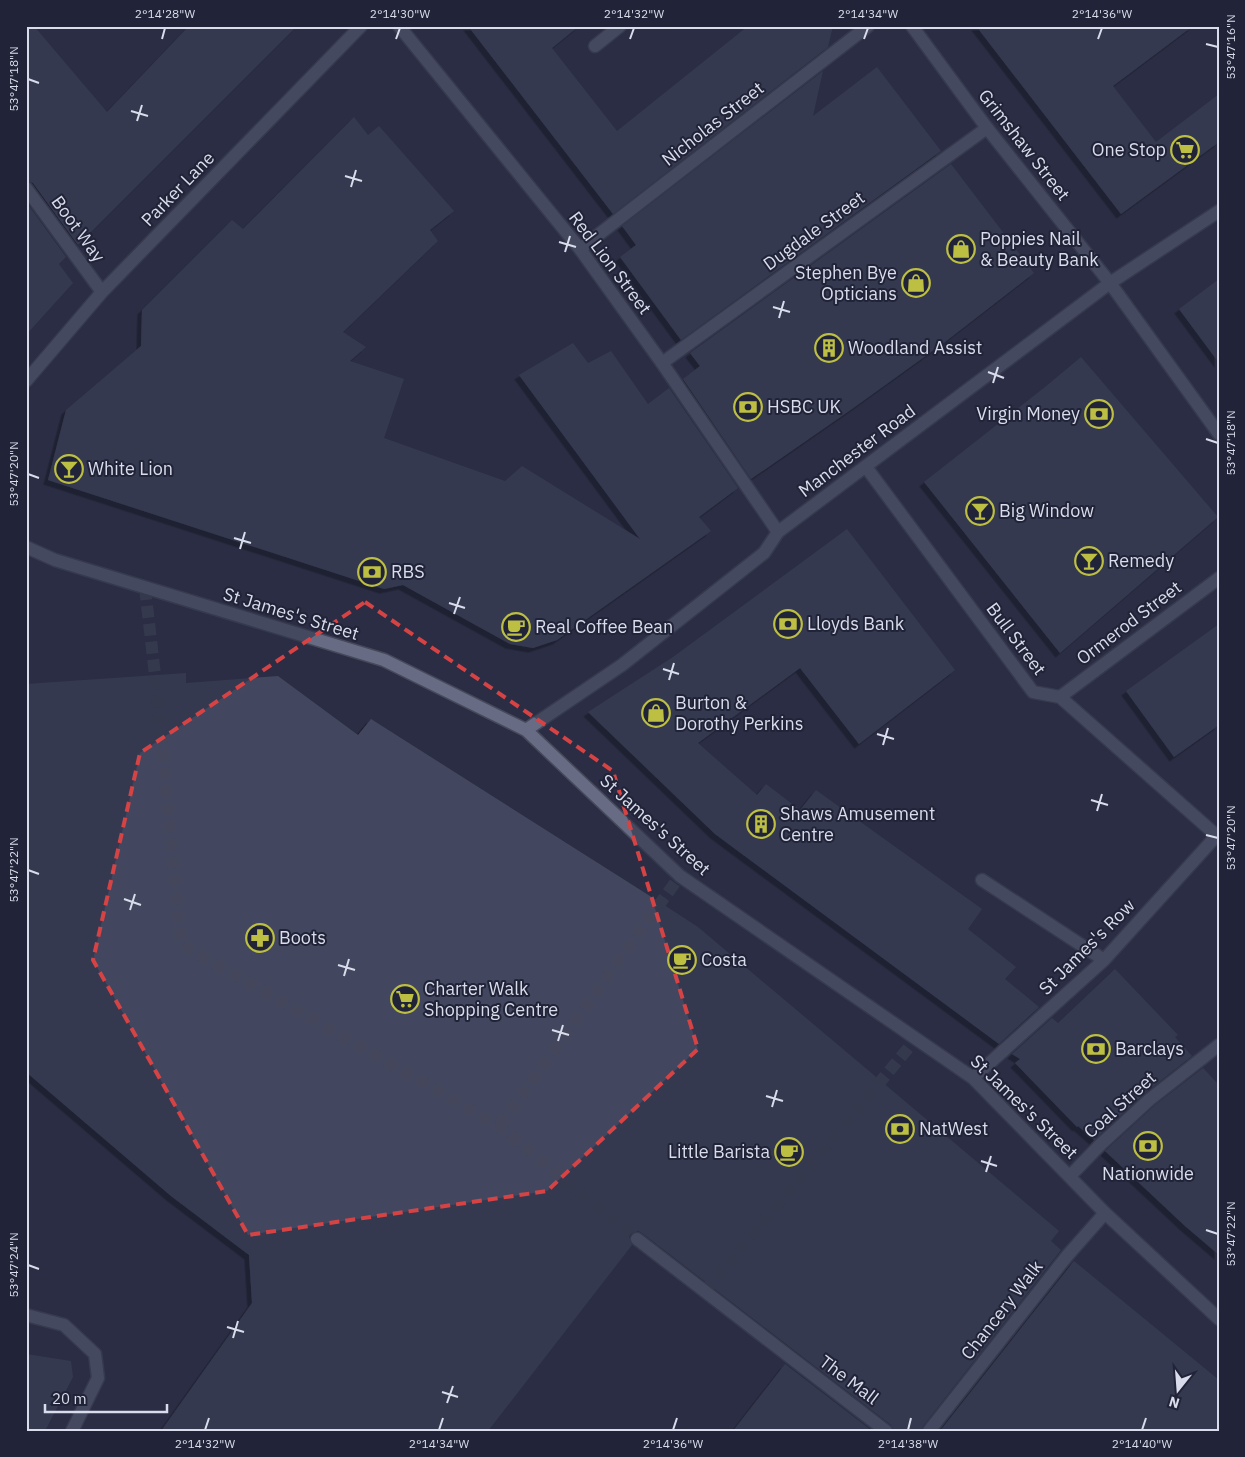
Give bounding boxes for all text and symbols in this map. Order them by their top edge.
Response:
text: 2°14'28"W [135,6,196,21]
text: 2°14'30"W [370,6,431,21]
text: 2°14'32"W [604,6,665,21]
text: 2°14'34"W [838,6,899,21]
text: 2°14'36"W [1072,6,1133,21]
text: 53°47'16"N [1223,14,1238,80]
text: 53°47'18"N [6,46,21,112]
street label: Nicholas Street [657,77,768,171]
street label: Grimshaw Street [974,84,1075,205]
supermarket icon: One Stop [1170,135,1200,165]
place label: One Stop [1092,138,1166,161]
street label: Parker Lane [136,146,219,231]
street label: Dugdale Street [758,186,869,275]
street label: Boot Way [47,191,110,267]
street label: Red Lion Street [564,207,657,319]
place label: Poppies Nail & Beauty Bank [980,227,1099,271]
shop icon: Poppies Nail & Beauty Bank [946,234,976,264]
place label: Stephen Bye Opticians [795,261,897,305]
shop icon: Stephen Bye Opticians [901,268,931,298]
building icon: Woodland Assist [814,333,844,363]
place label: Woodland Assist [848,336,982,359]
bank icon: HSBC UK [733,392,763,422]
place label: HSBC UK [767,395,842,418]
street label: Manchester Road [794,399,920,502]
bank icon: Virgin Money [1084,399,1114,429]
place label: Virgin Money [976,402,1080,425]
text: 53°47'18"N [1223,410,1238,476]
text: 53°47'20"N [6,441,21,507]
bar icon: White Lion [54,454,84,484]
place label: White Lion [88,457,173,480]
bar icon: Big Window [965,496,995,526]
place label: Big Window [999,499,1094,522]
bar icon: Remedy [1074,546,1104,576]
place label: Remedy [1108,549,1174,572]
bank icon: RBS [357,557,387,587]
place label: RBS [391,560,425,583]
street label: Ormerod Street [1072,576,1186,670]
street label: St James's Street [220,582,362,645]
street label: Bull Street [982,598,1051,680]
bank icon: Lloyds Bank [773,609,803,639]
cafe icon: Real Coffee Bean [501,612,531,642]
place label: Lloyds Bank [807,612,905,635]
place label: Real Coffee Bean [535,615,673,638]
place label: Burton & Dorothy Perkins [675,691,803,735]
shop icon: Burton & Dorothy Perkins [641,698,671,728]
street label: St James's Street [595,769,715,880]
place label: Shaws Amusement Centre [780,802,935,846]
text: 53°47'20"N [1223,805,1238,871]
building icon: Shaws Amusement Centre [746,809,776,839]
text: 53°47'22"N [6,837,21,903]
street label: St James's Row [1034,894,1140,999]
pharmacy icon: Boots [245,923,275,953]
place label: Boots [279,926,326,949]
cafe icon: Costa [667,945,697,975]
place label: Costa [701,948,747,971]
place label: Charter Walk Shopping Centre [424,977,558,1021]
supermarket icon: Charter Walk Shopping Centre [390,984,420,1014]
bank icon: Barclays [1081,1034,1111,1064]
place label: Barclays [1115,1037,1184,1060]
street label: St James's Street [966,1049,1083,1164]
street label: Coal Street [1079,1066,1161,1143]
bank icon: NatWest [885,1114,915,1144]
place label: NatWest [919,1117,988,1140]
bank icon: Nationwide [1133,1131,1163,1161]
cafe icon: Little Barista [774,1137,804,1167]
place label: Little Barista [668,1140,770,1163]
place label: Nationwide [1102,1162,1194,1185]
text: 53°47'22"N [1223,1201,1238,1267]
text: 53°47'24"N [6,1232,21,1298]
street label: Chancery Walk [956,1255,1048,1364]
street label: The Mall [815,1350,884,1409]
north arrow [1152,1364,1202,1414]
scale bar [45,1382,168,1414]
text: 20 m [52,1389,87,1408]
text: N [1167,1392,1182,1413]
text: 2°14'32"W [175,1436,236,1451]
text: 2°14'34"W [409,1436,470,1451]
text: 2°14'36"W [643,1436,704,1451]
text: 2°14'38"W [878,1436,939,1451]
text: 2°14'40"W [1112,1436,1173,1451]

